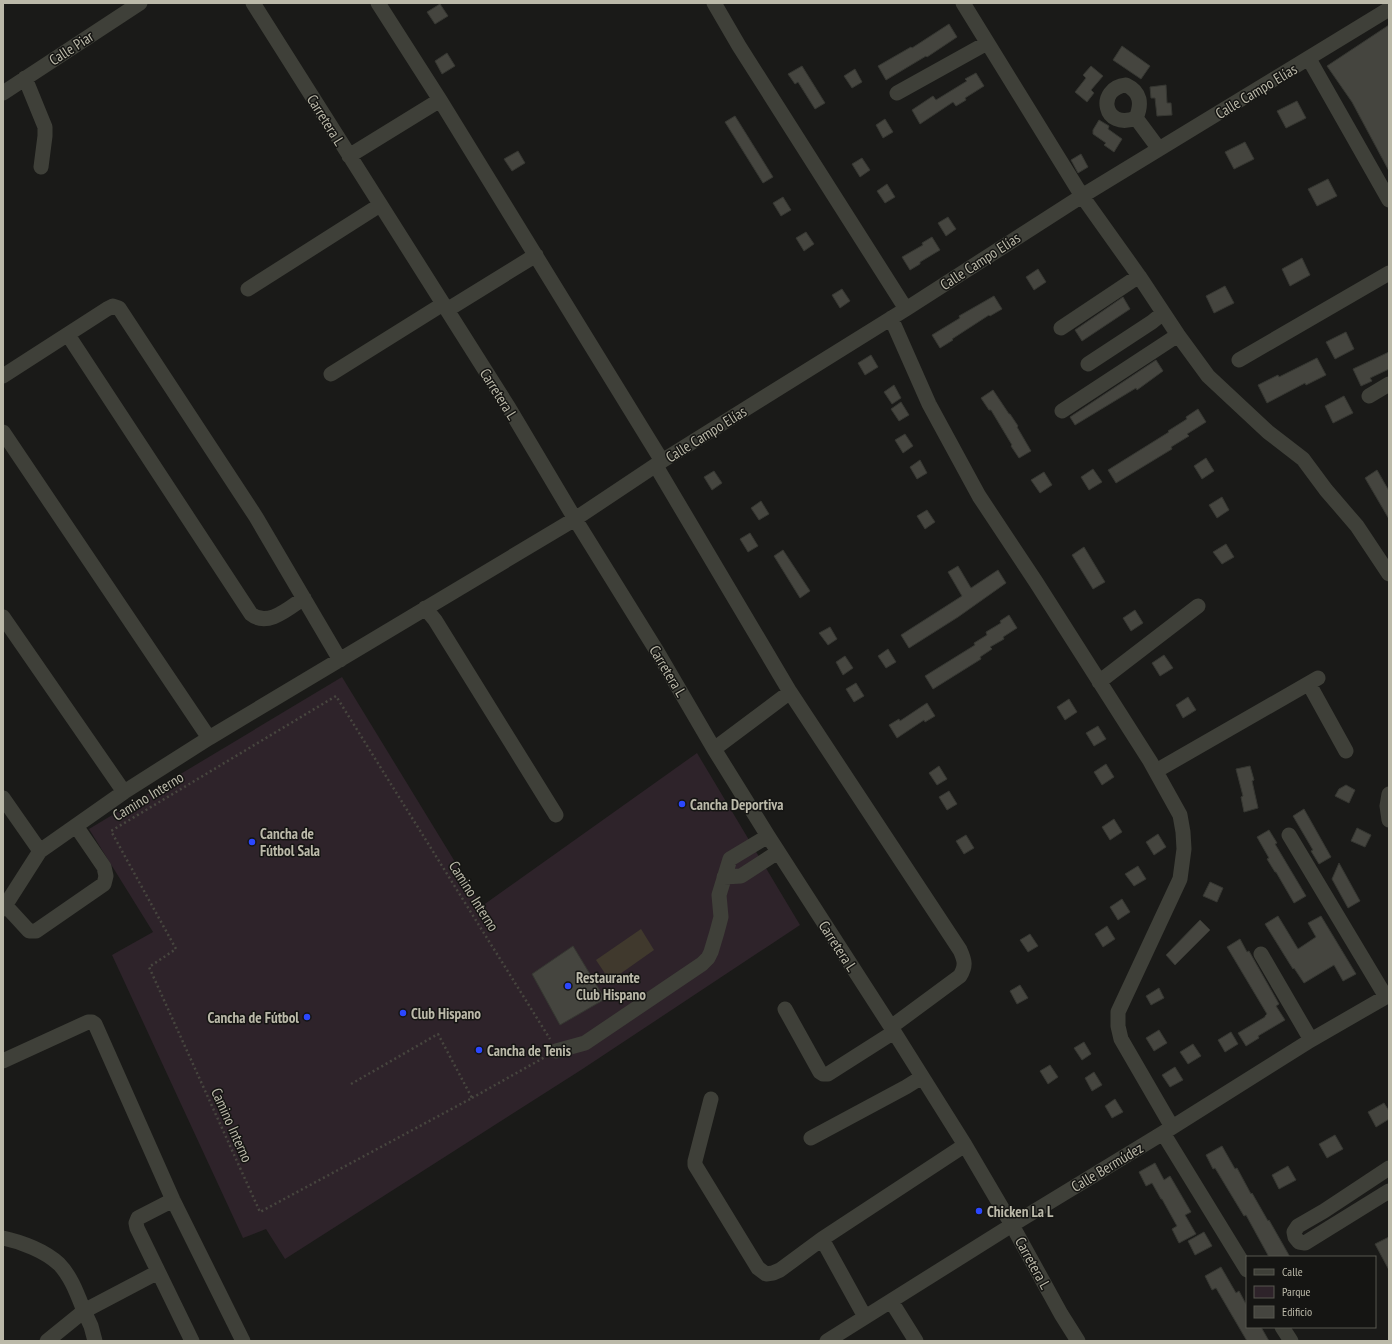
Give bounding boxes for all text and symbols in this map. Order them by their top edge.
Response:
street label: Calle Piar [45,26,98,69]
street label: Calle Campo Elías [1212,59,1300,123]
street label: Carretera L [303,91,350,150]
street label: Calle Campo Elías [936,228,1024,294]
street label: Carretera L [476,365,523,424]
street label: Calle Campo Elías [662,402,750,466]
street label: Carretera L [645,642,691,701]
street label: Camino Interno [109,767,187,825]
place label: Cancha Deportiva [690,795,783,814]
marker: Cancha Deportiva [677,799,687,809]
place label: Cancha de Fútbol Sala [260,824,320,860]
marker: Cancha de Fútbol Sala [247,837,257,847]
street label: Camino Interno [445,857,503,935]
street label: Carretera L [815,917,862,976]
place label: Restaurante Club Hispano [576,968,646,1004]
marker: Restaurante Club Hispano [563,981,573,991]
place label: Club Hispano [411,1004,481,1023]
place label: Cancha de Fútbol [208,1008,299,1027]
marker: Club Hispano [398,1008,408,1018]
marker: Cancha de Fútbol [302,1012,312,1022]
place label: Cancha de Tenis [487,1041,571,1060]
marker: Cancha de Tenis [474,1045,484,1055]
street label: Camino Interno [207,1085,257,1165]
street label: Calle Bermúdez [1068,1138,1146,1196]
place label: Chicken La L [987,1202,1054,1221]
marker: Chicken La L [974,1206,984,1216]
street label: Carretera L [1011,1234,1055,1293]
legend [1246,1256,1376,1328]
text: Calle [1282,1264,1303,1279]
text: Parque [1282,1284,1311,1299]
text: Edificio [1282,1304,1312,1319]

